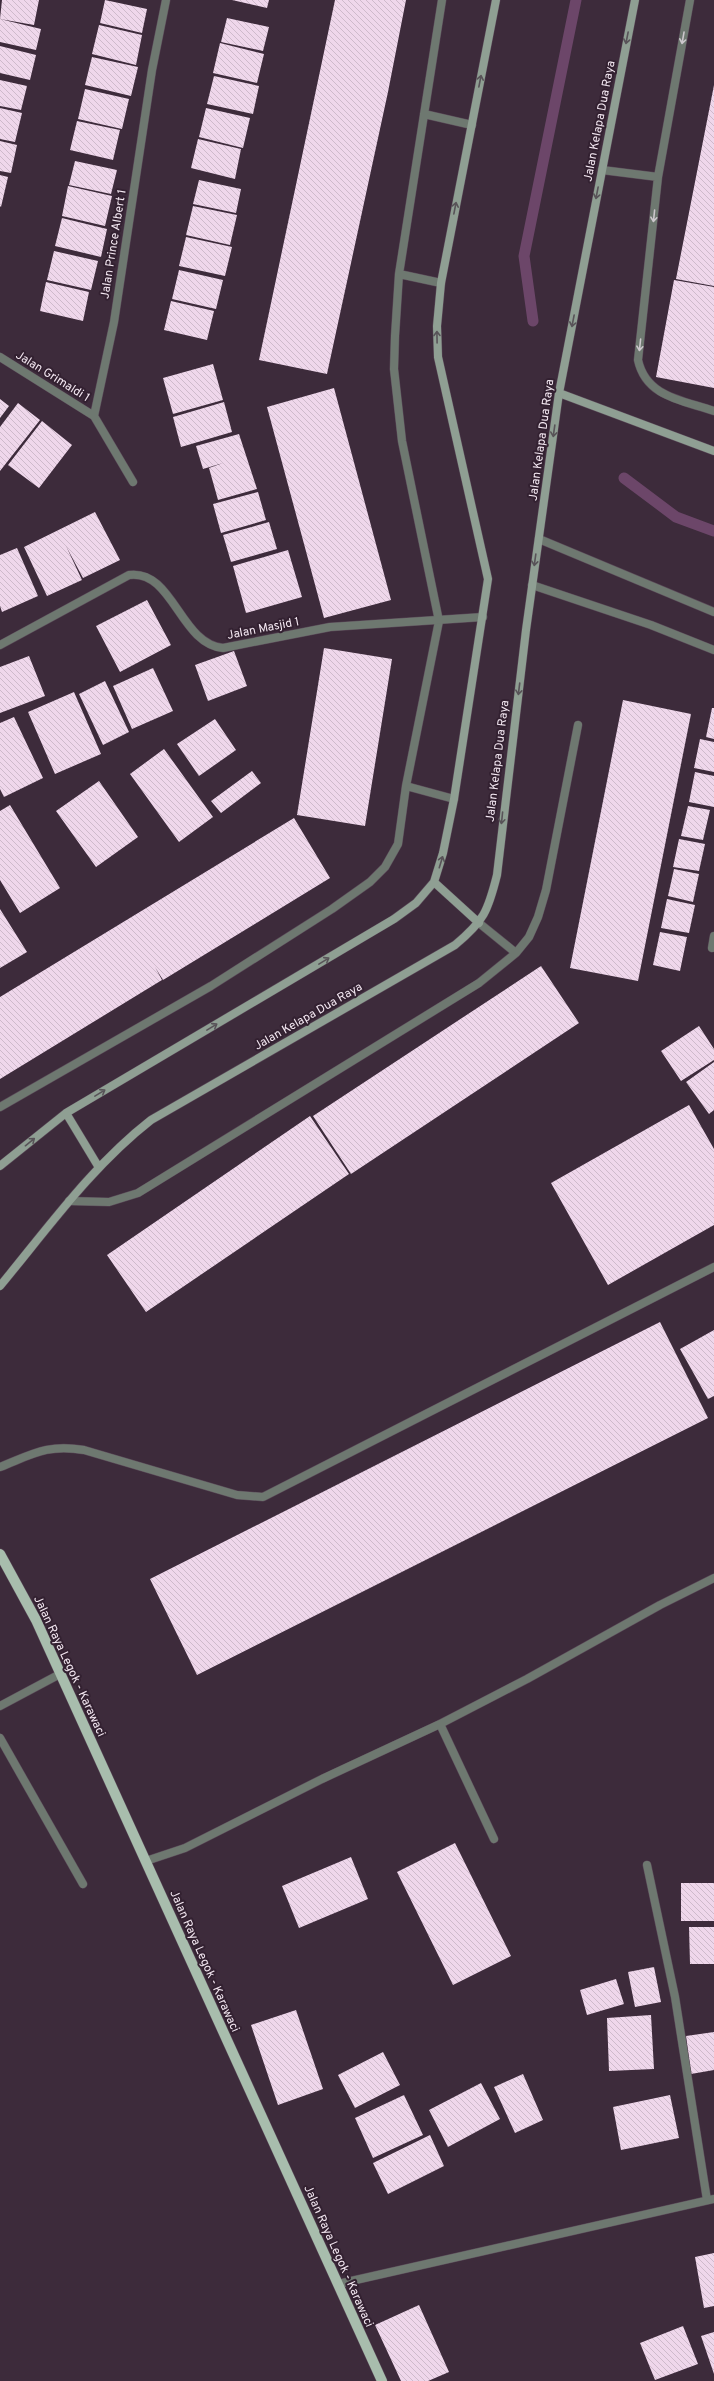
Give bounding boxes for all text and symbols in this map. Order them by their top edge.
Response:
one-way arrow [623,31,631,44]
one-way arrow [679,31,687,44]
street label: Jalan Kelapa Dua Raya [580,60,620,183]
one-way arrow [477,74,485,87]
one-way arrow [593,187,601,200]
street label: Jalan Prince Albert 1 [97,188,131,300]
one-way arrow [452,202,460,215]
one-way arrow [650,209,658,222]
one-way arrow [569,314,577,327]
one-way arrow [433,331,441,344]
one-way arrow [636,338,643,351]
street label: Jalan Grimaldi 1 [12,348,93,406]
street label: Jalan Kelapa Dua Raya [526,378,558,502]
one-way arrow [550,425,558,438]
one-way arrow [531,553,539,566]
street label: Jalan Masjid 1 [226,614,301,644]
one-way arrow [515,682,522,695]
street label: Jalan Kelapa Dua Raya [483,699,513,823]
one-way arrow [498,811,506,824]
one-way arrow [437,856,445,868]
one-way arrow [318,957,330,965]
street label: Jalan Kelapa Dua Raya [251,979,366,1054]
one-way arrow [206,1023,218,1031]
one-way arrow [94,1089,106,1097]
one-way arrow [25,1138,36,1146]
street label: Jalan Raya Legok - Karawaci [29,1593,109,1740]
street label: Jalan Raya Legok - Karawaci [165,1888,243,2035]
street label: Jalan Raya Legok - Karawaci [299,2183,377,2330]

